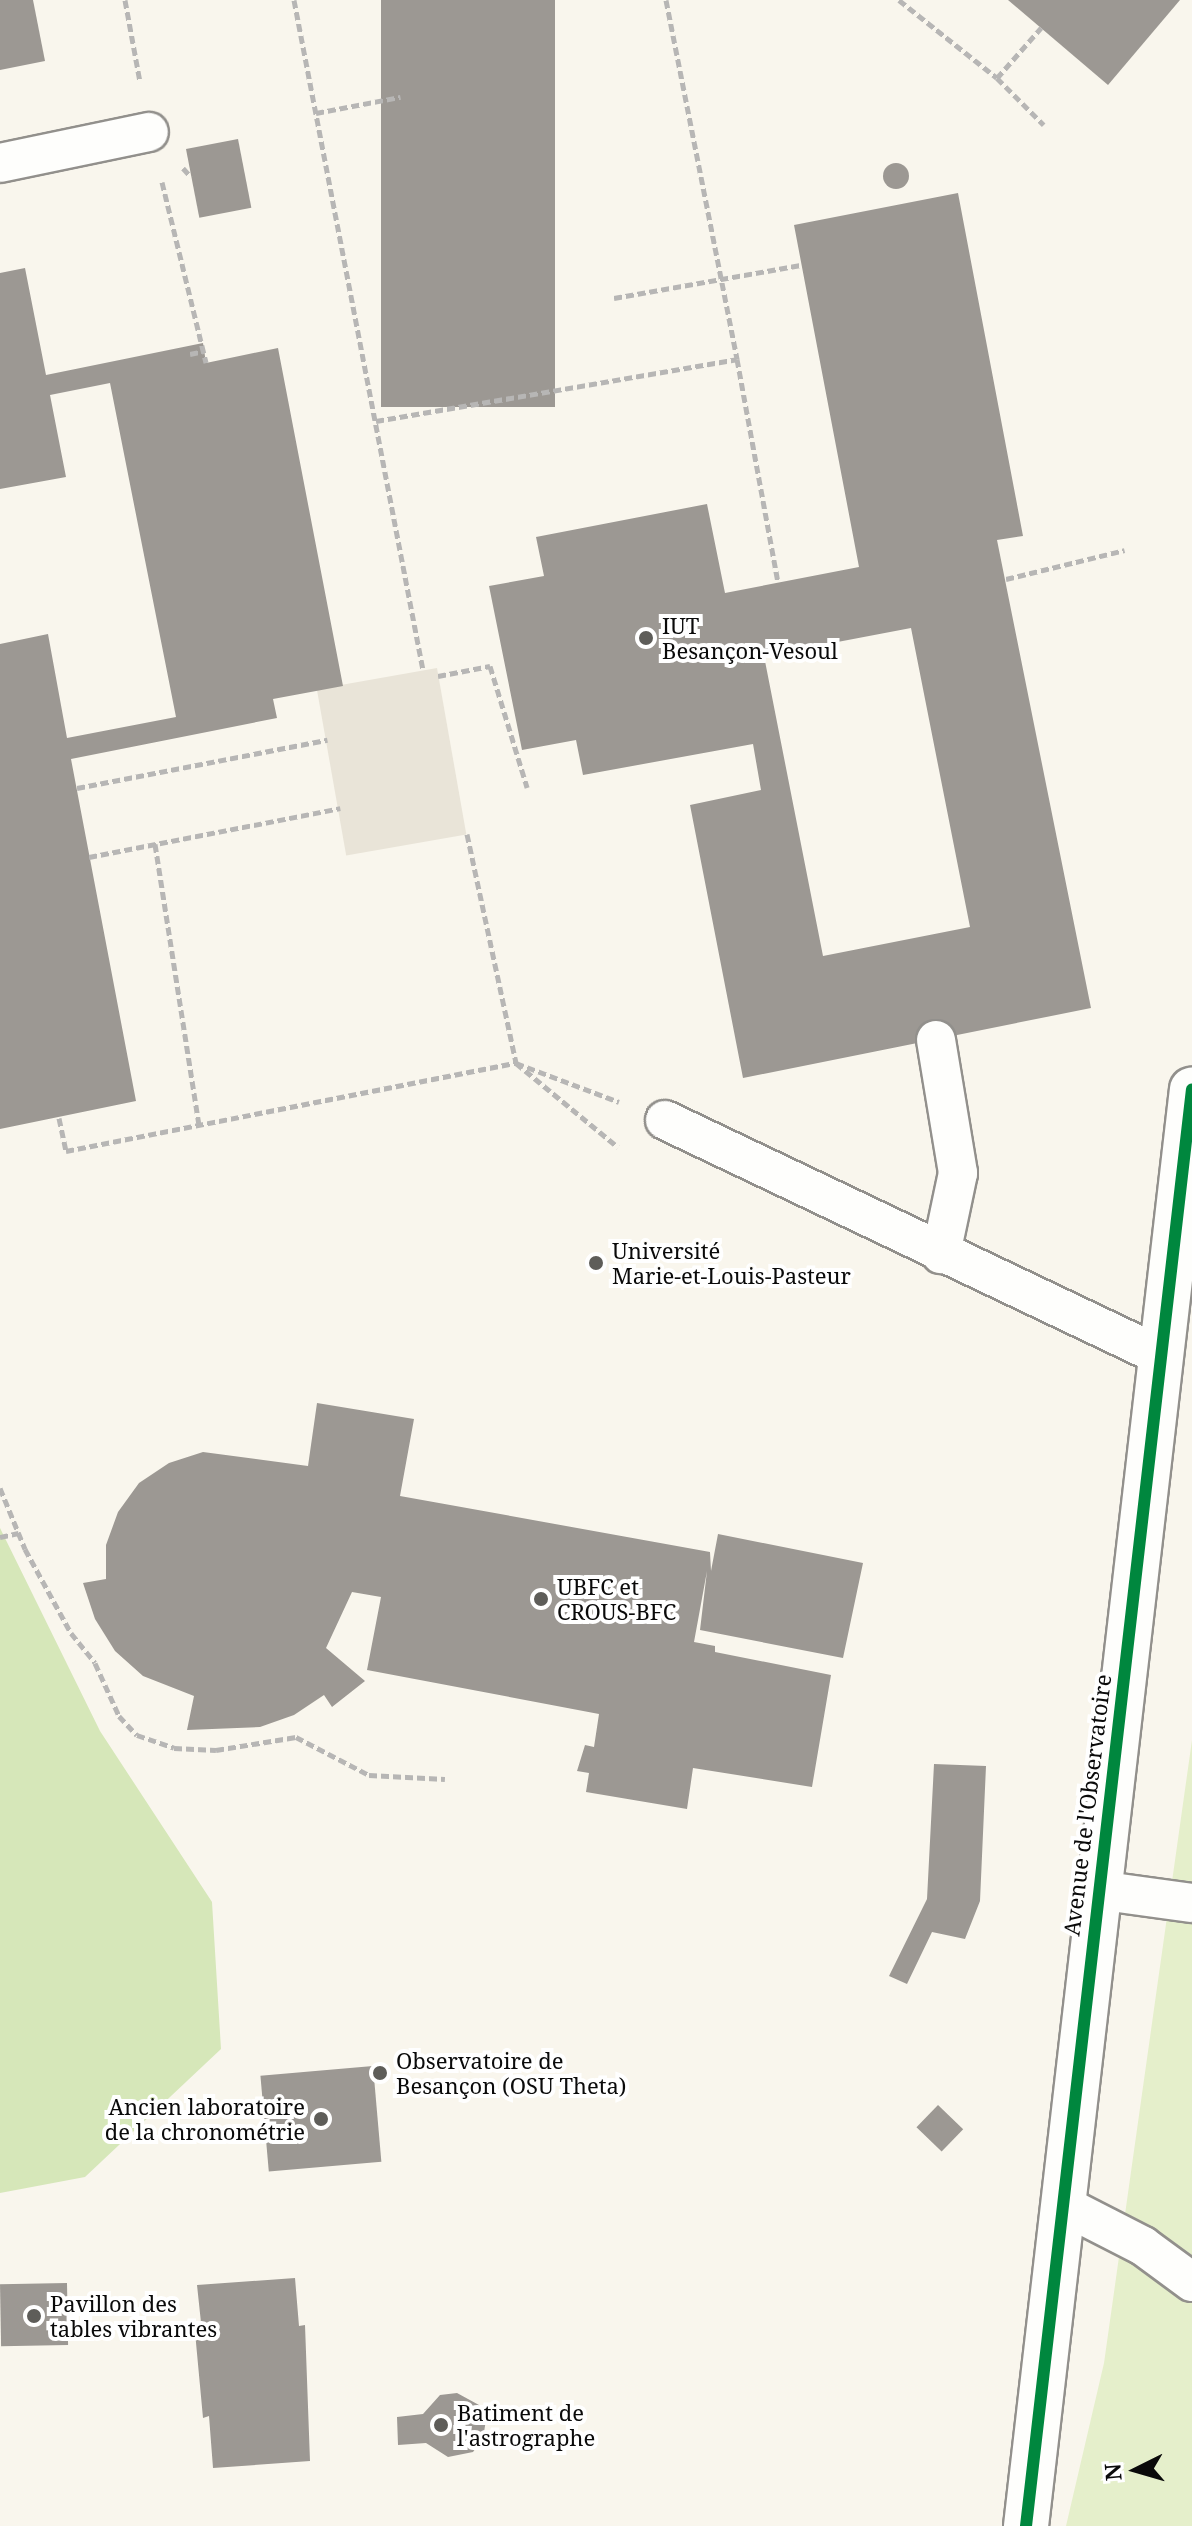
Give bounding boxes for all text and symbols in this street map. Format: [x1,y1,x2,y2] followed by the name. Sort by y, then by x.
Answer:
[662,612,838,664] place label: IUT Besançon-Vesoul
[637,629,655,647] marker: IUT Besançon-Vesoul
[612,1237,851,1288] place label: Université Marie-et-Louis-Pasteur
[587,1254,605,1272] marker: Université Marie-et-Louis-Pasteur
[557,1573,676,1624] place label: UBFC et CROUS-BFC
[532,1590,550,1608] marker: UBFC et CROUS-BFC
[1058,1673,1116,1937] street label: Avenue de l'Observatoire
[396,2047,626,2098] place label: Observatoire de Besançon (OSU Theta)
[371,2064,389,2082] marker: Observatoire de Besançon (OSU Theta)
[105,2093,305,2144] place label: Ancien laboratoire de la chronométrie
[312,2110,330,2128] marker: Ancien laboratoire de la chronométrie
[50,2290,217,2342] place label: Pavillon des tables vibrantes
[25,2307,43,2325] marker: Pavillon des tables vibrantes
[457,2399,595,2450] place label: Batiment de l'astrographe
[432,2416,450,2434] marker: Batiment de l'astrographe
[1096,2430,1176,2510] north arrow
[1096,2462,1128,2482] text: N

